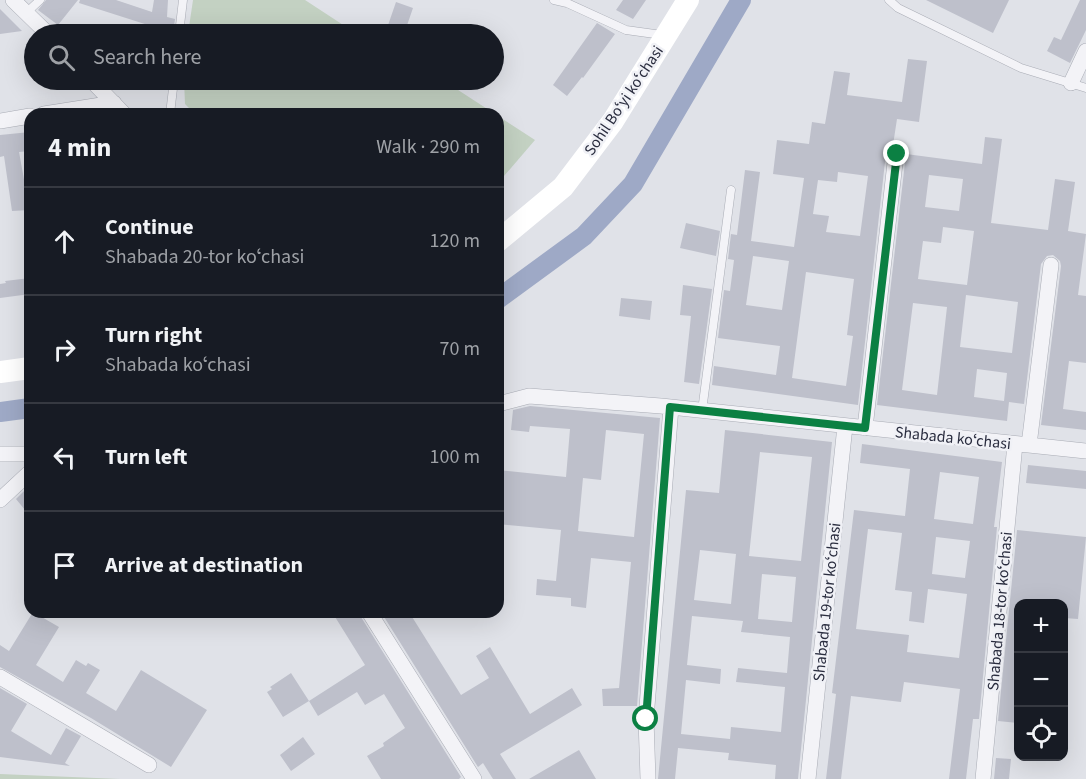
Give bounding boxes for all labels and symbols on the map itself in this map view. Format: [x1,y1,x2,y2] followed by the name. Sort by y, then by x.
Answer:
[579,41,669,160] street label: Sohil Boʻyi koʻchasi
[883,140,909,166] route end
[894,421,1012,455] street label: Shabada koʻchasi
[808,522,846,683] street label: Shabada 19-tor koʻchasi
[982,531,1018,692] street label: Shabada 18-tor koʻchasi
[632,705,658,731] route start

